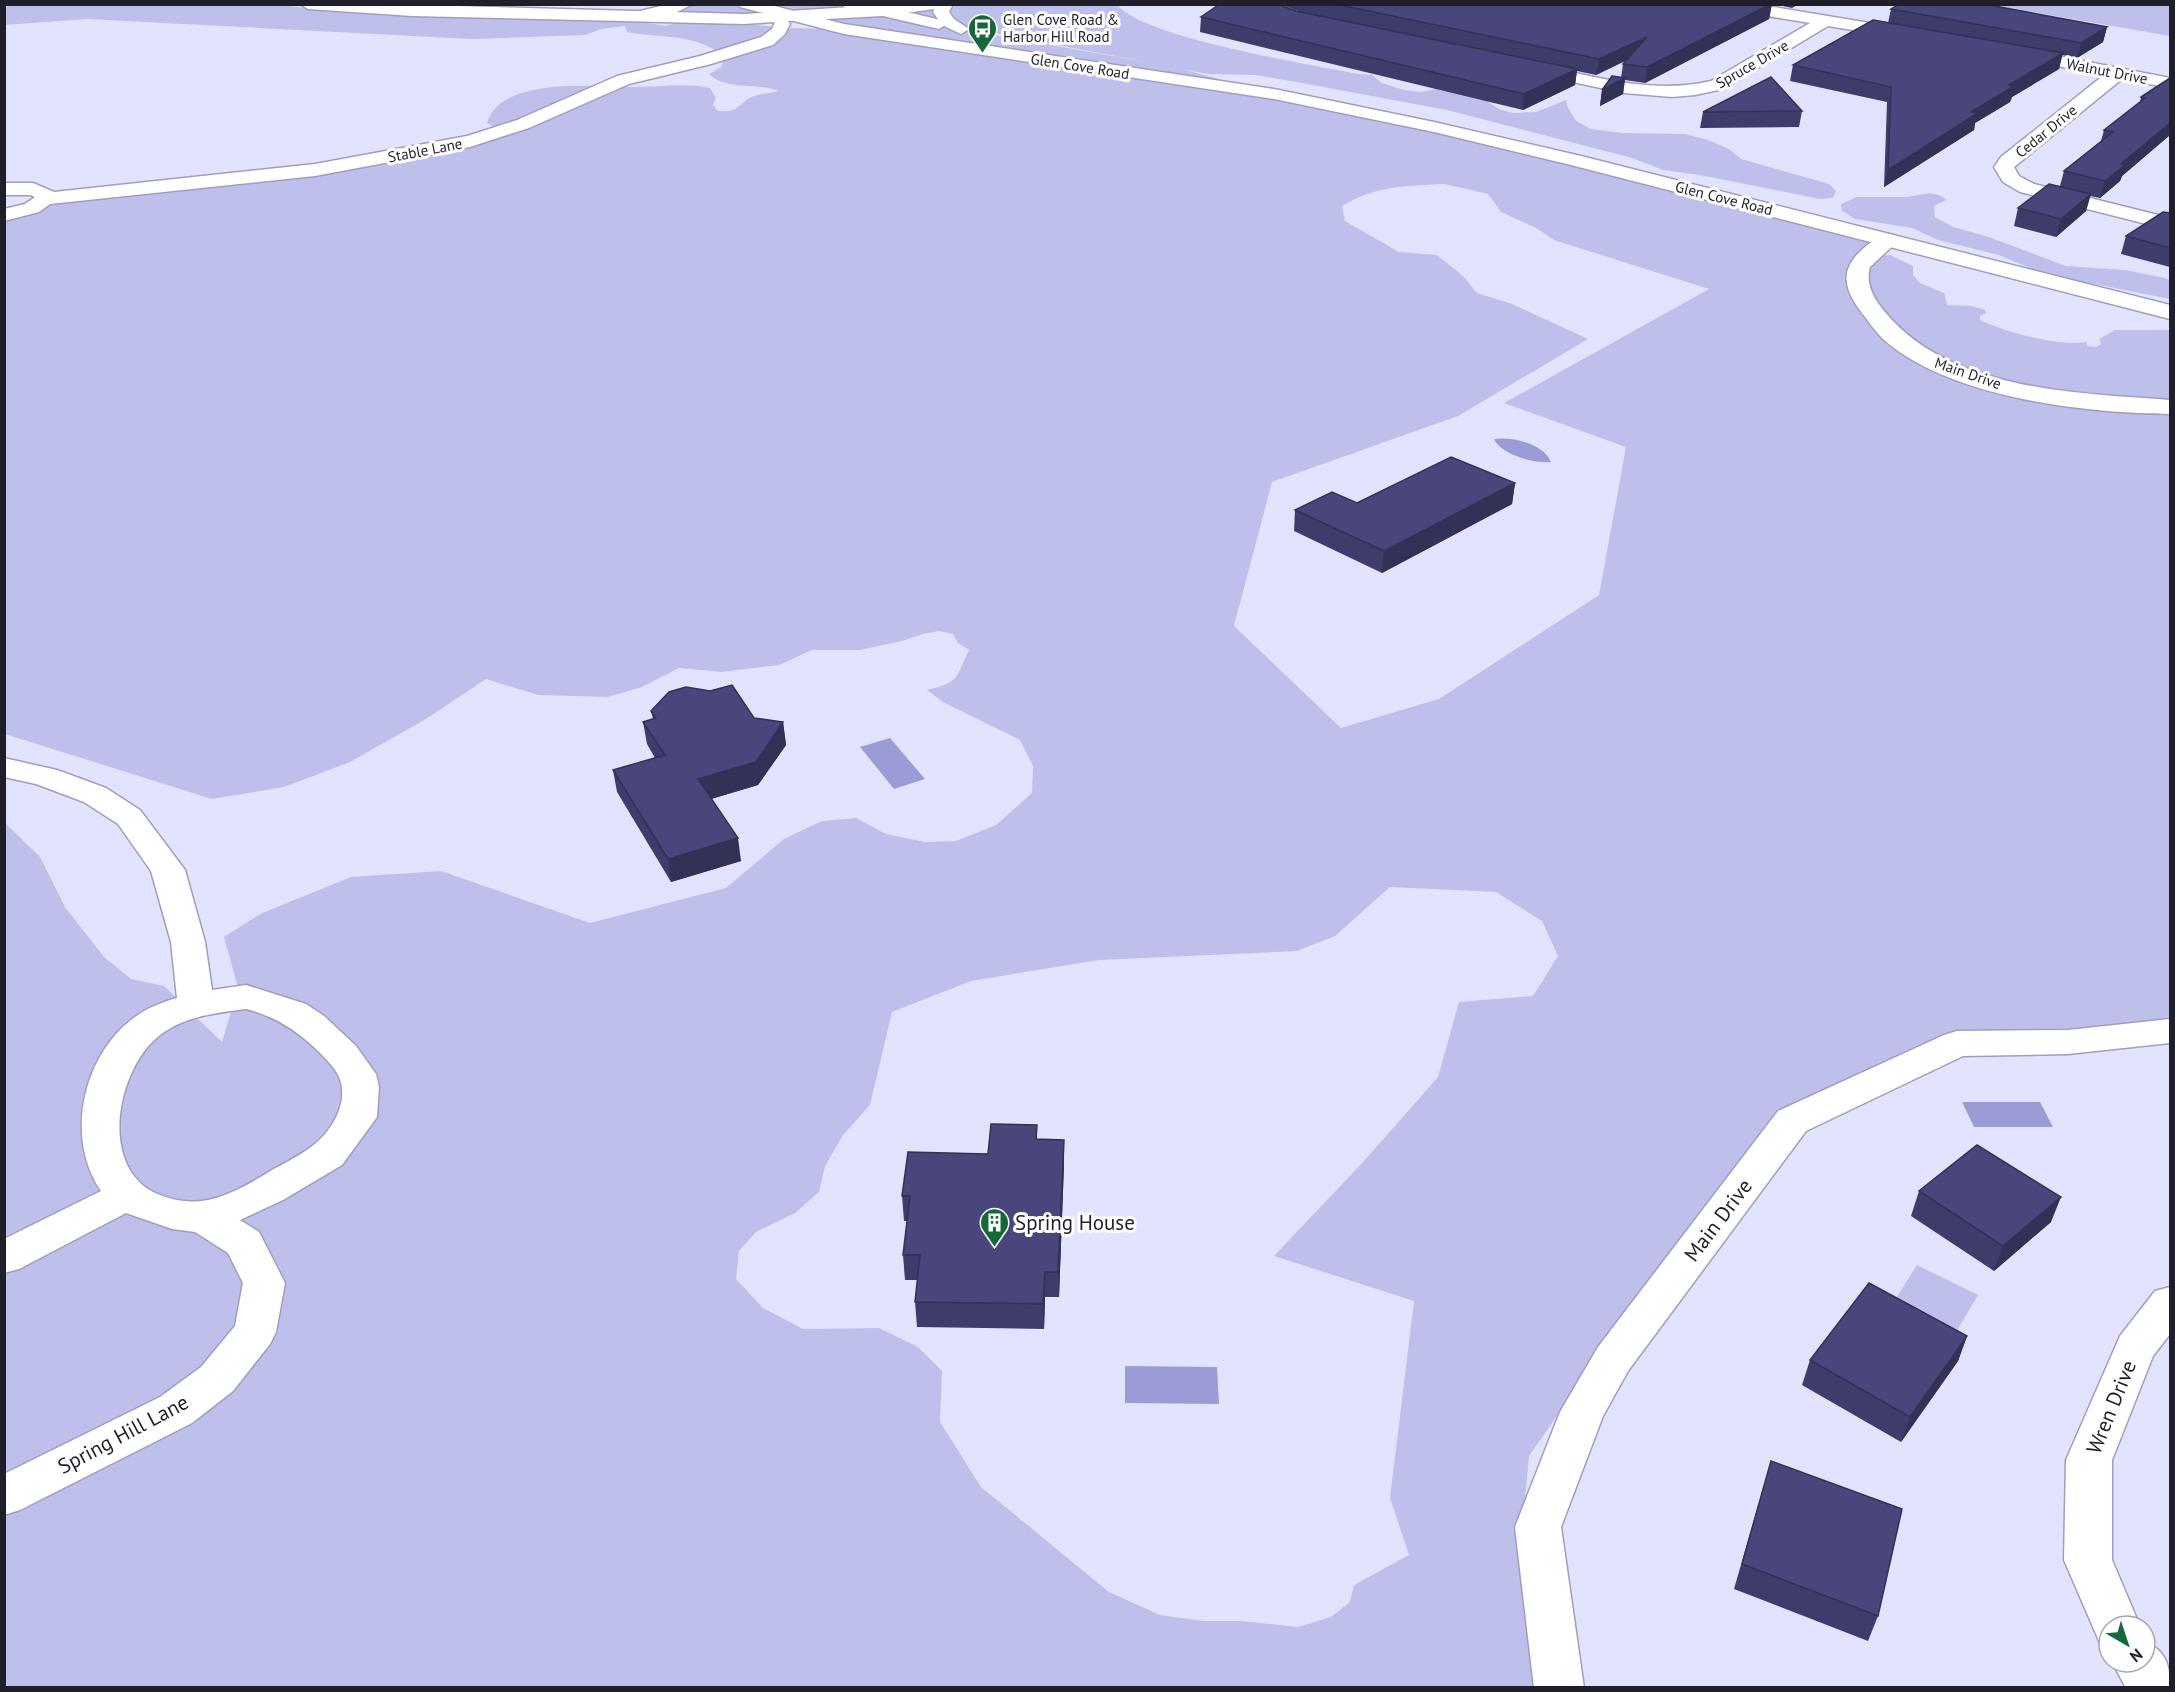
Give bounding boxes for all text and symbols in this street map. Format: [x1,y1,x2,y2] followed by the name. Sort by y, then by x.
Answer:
[1003,10,1119,46] place label: Glen Cove Road & Harbor Hill Road
[966,12,998,54] bus stop icon: Glen Cove Road & Harbor Hill Road
[1712,36,1792,92] street label: Spruce Drive
[1029,49,1131,83] street label: Glen Cove Road
[2065,54,2149,88] street label: Walnut Drive
[2011,100,2081,162] street label: Cedar Drive
[386,133,464,167] street label: Stable Lane
[1673,177,1775,219] street label: Glen Cove Road
[1932,353,2004,393] street label: Main Drive
[1678,1173,1758,1267] street label: Main Drive
[978,1206,1010,1248] building icon: Spring House
[1015,1209,1135,1236] place label: Spring House
[2080,1356,2142,1458] street label: Wren Drive
[53,1388,193,1480] street label: Spring Hill Lane
[2097,1614,2157,1674] north arrow
[2126,1645,2147,1667] text: N

